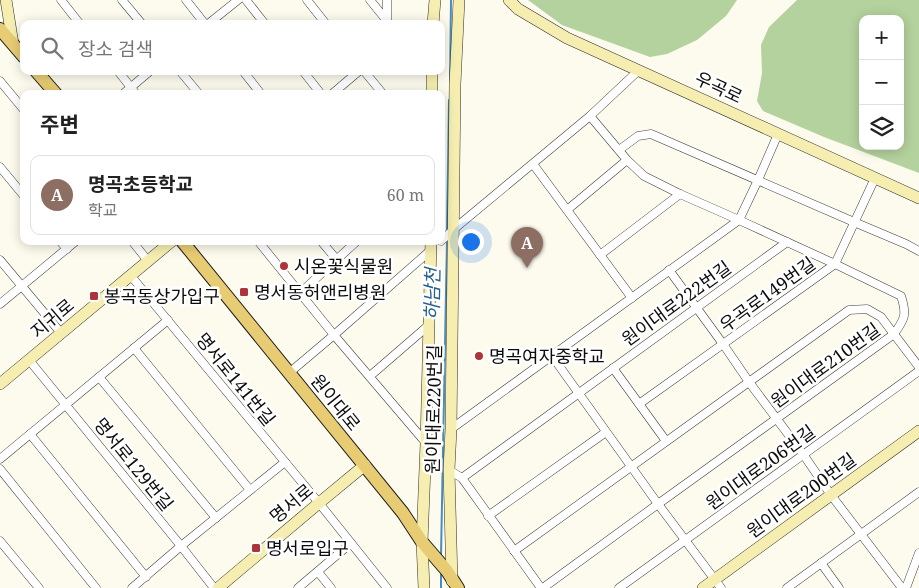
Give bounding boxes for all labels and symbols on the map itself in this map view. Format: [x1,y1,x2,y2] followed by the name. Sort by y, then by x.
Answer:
[691,66,747,108] street label: 우곡로
[511,227,543,268] pin: A
[458,229,484,255] your location
[714,251,820,337] street label: 우곡로149번길
[294,254,393,278] place label: 시온꽃식물원
[617,255,735,351] street label: 원이대로222번길
[278,260,290,272] marker: 시온꽃식물원
[419,266,445,320] water label: 하남천
[254,280,386,304] place label: 명서동허앤리병원
[104,284,220,308] place label: 봉곡동상가입구
[238,286,250,298] marker: 명서동허앤리병원
[88,290,100,302] marker: 봉곡동상가입구
[25,293,79,343] street label: 지귀로
[766,317,884,413] street label: 원이대로210번길
[191,328,281,430] street label: 명서로141번길
[420,344,446,474] street label: 원이대로220번길
[489,344,605,368] place label: 명곡여자중학교
[473,350,485,362] marker: 명곡여자중학교
[306,369,366,435] street label: 원이대로
[89,413,179,515] street label: 명서로129번길
[701,419,819,515] street label: 원이대로206번길
[742,447,860,543] street label: 원이대로200번길
[264,478,318,528] street label: 명서로
[266,536,349,560] place label: 명서로입구
[250,542,262,554] marker: 명서로입구

